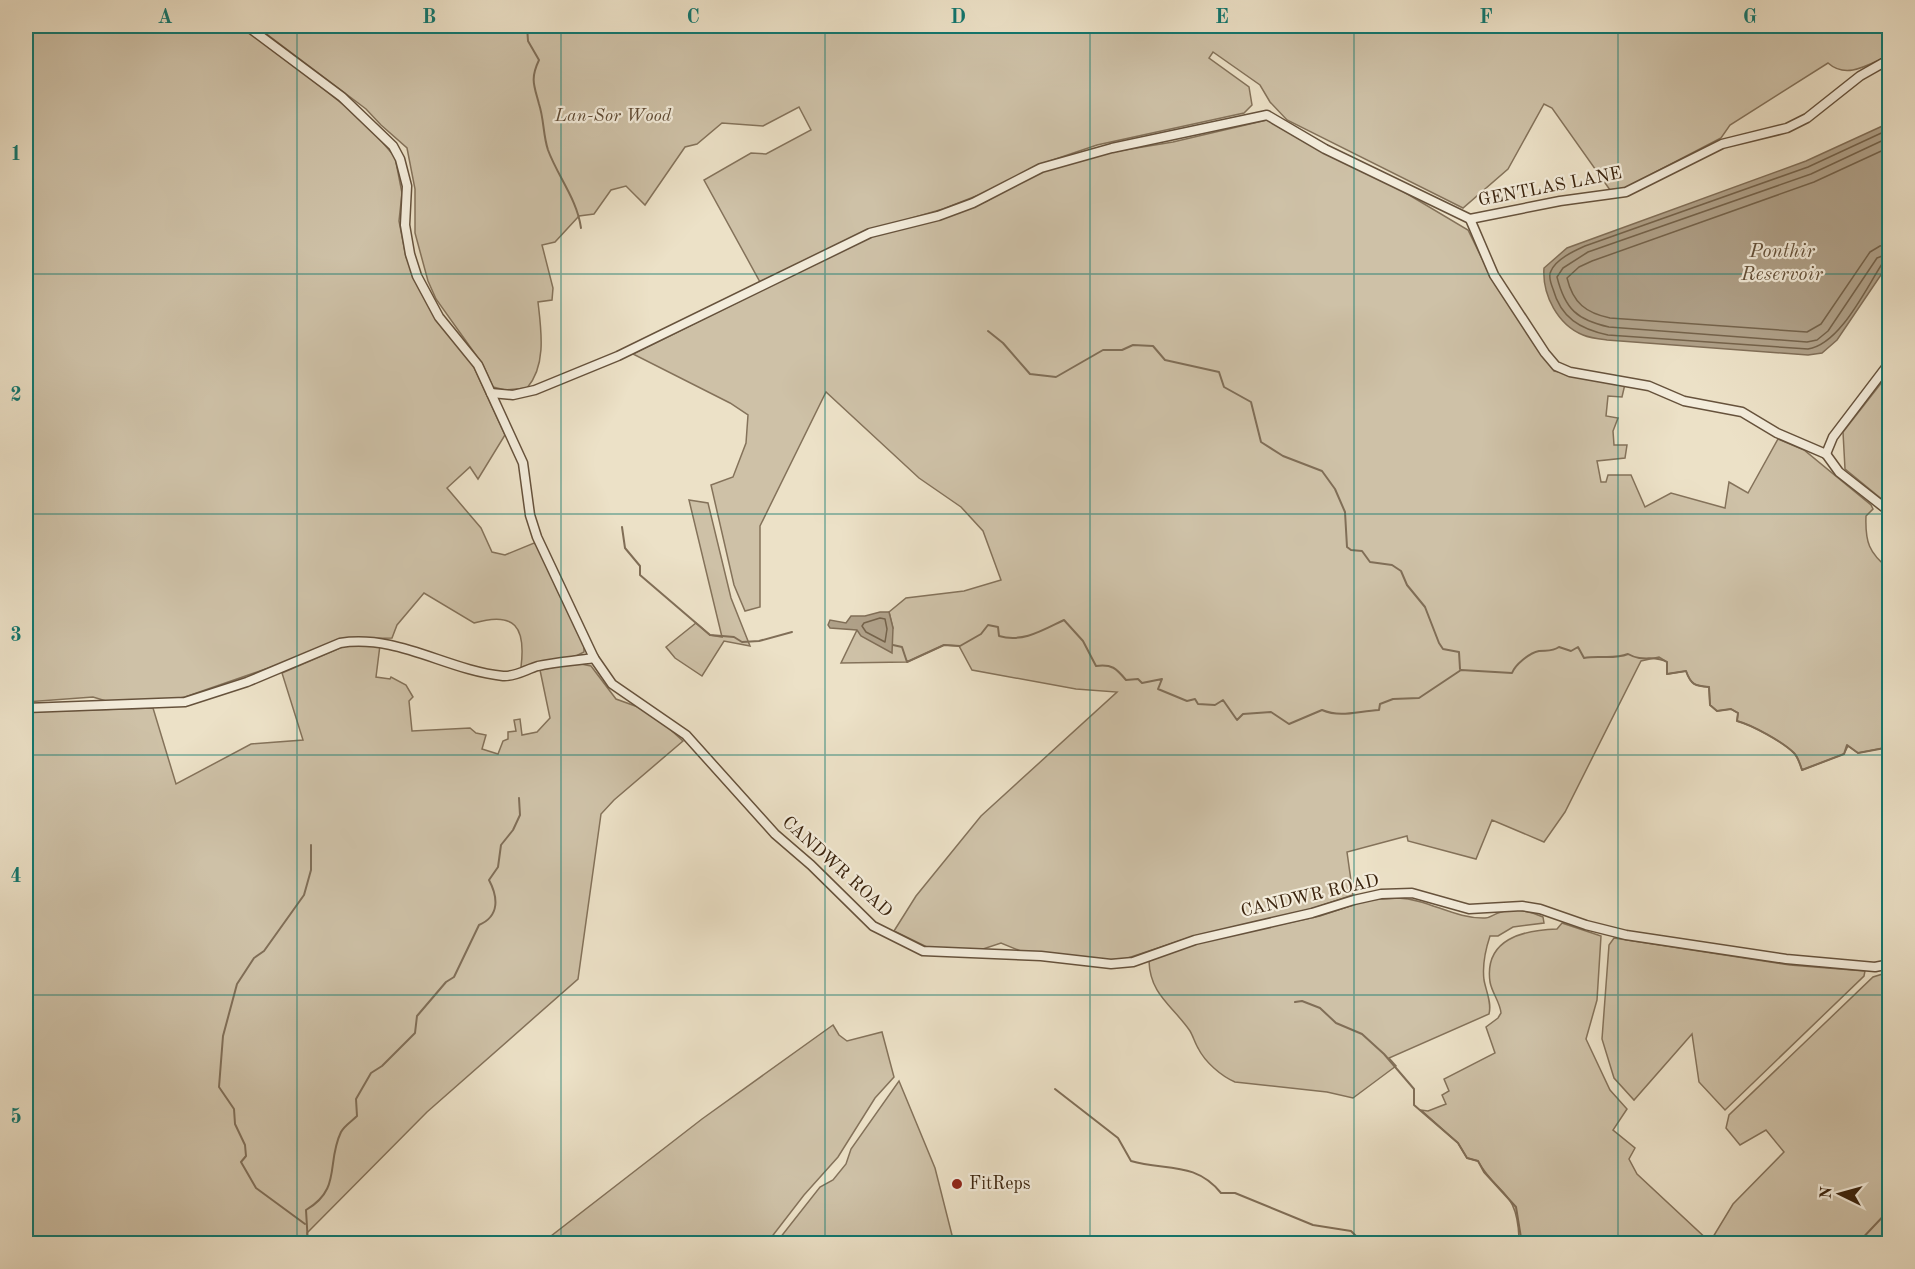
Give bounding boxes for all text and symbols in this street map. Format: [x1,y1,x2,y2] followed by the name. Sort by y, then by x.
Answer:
[157,8,173,28] text: A
[422,8,436,28] text: B
[686,8,700,28] text: C
[950,8,966,28] text: D
[1215,8,1229,28] text: E
[1479,8,1493,28] text: F
[1743,8,1757,28] text: G
[554,107,672,125] park label: Lan-Sor Wood
[10,145,22,165] text: 1
[1477,164,1623,210] street label: GENTLAS LANE
[1740,242,1823,285] water label: Ponthir Reservoir
[10,386,22,406] text: 2
[10,626,22,646] text: 3
[778,813,896,921] street label: CANDWR ROAD
[10,867,22,887] text: 4
[1239,871,1381,921] street label: CANDWR ROAD
[10,1107,22,1128] text: 5
[1810,1164,1870,1224] north arrow
[969,1175,1031,1193] place label: FitReps
[950,1177,964,1191] marker: FitReps
[1819,1185,1836,1200] text: N

